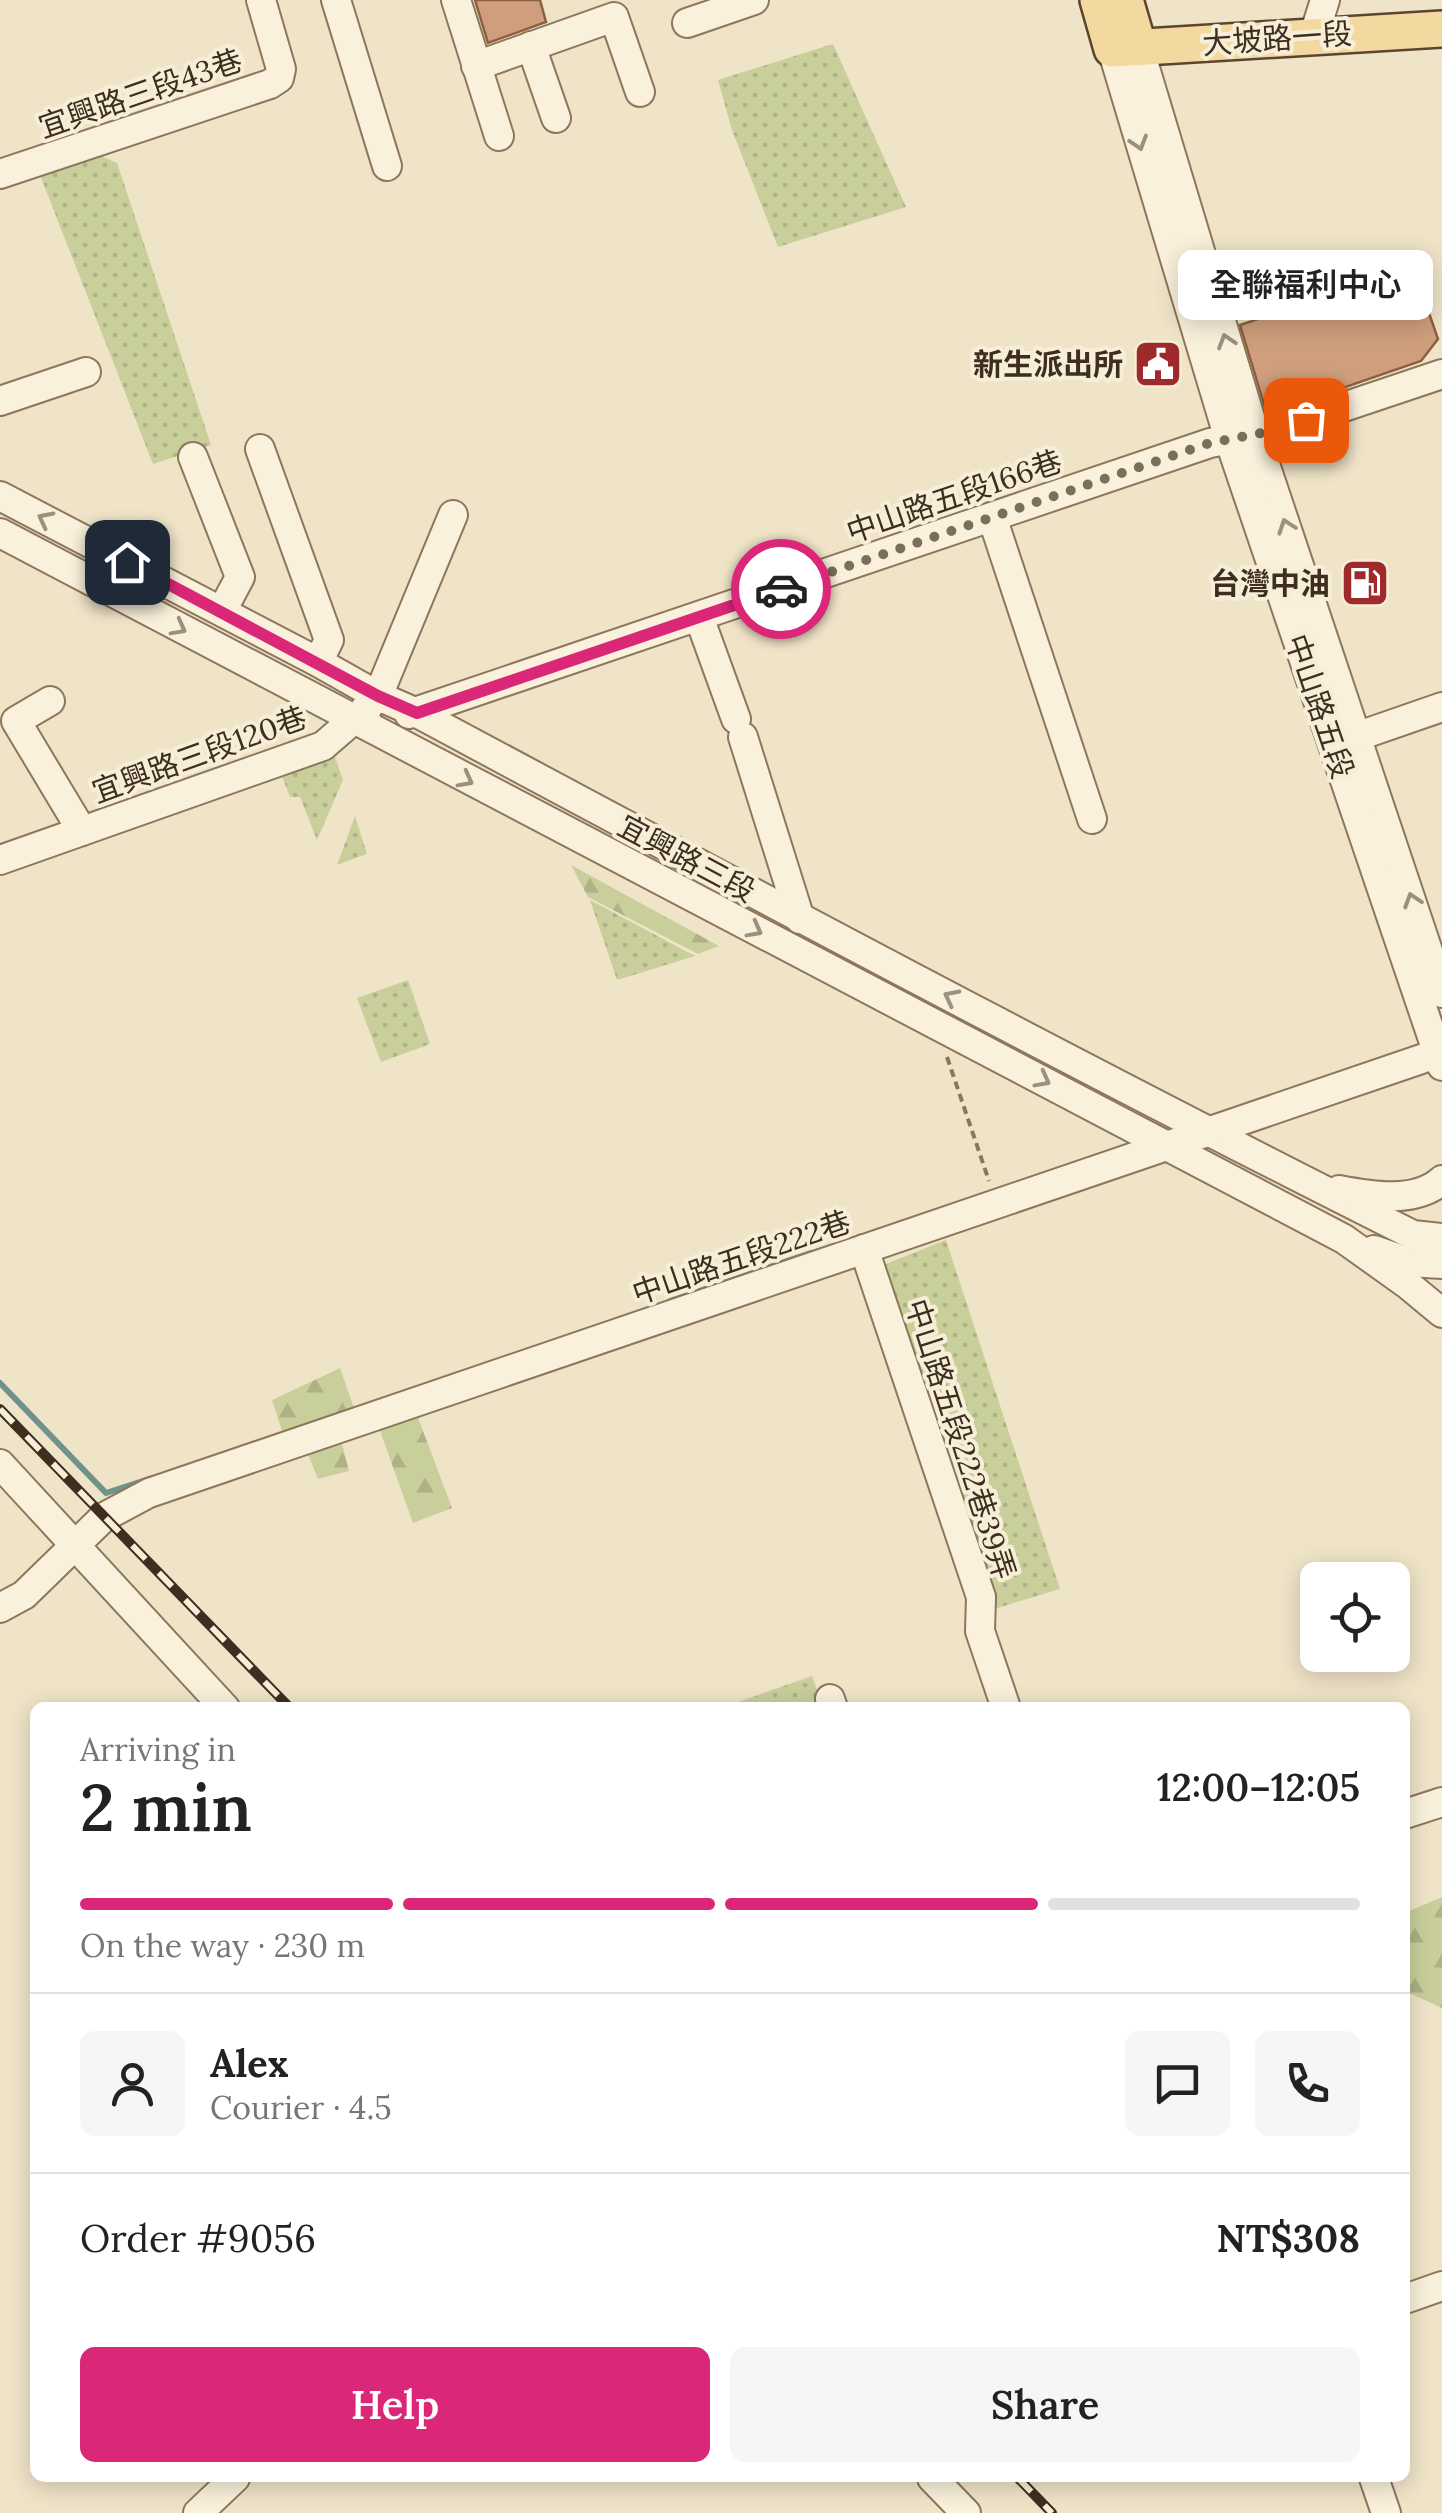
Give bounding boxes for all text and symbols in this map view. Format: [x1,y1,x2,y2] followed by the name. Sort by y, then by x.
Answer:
[1201,14,1353,62] street label: 大坡路一段
[33,40,247,146] street label: 宜興路三段43巷
[1127,133,1148,150] one-way arrow
[1178,250,1434,320] callout: 全聯福利中心
[1209,264,1402,305] text: 全聯福利中心
[1217,334,1238,351] one-way arrow
[1132,338,1184,390] public building icon: 新生派出所
[973,345,1123,383] place label: 新生派出所
[1264,378,1349,463] pin
[1279,393,1334,448] icon: bag
[841,441,1067,551] street label: 中山路五段166巷
[37,512,55,531] one-way arrow
[1278,518,1298,535] one-way arrow
[85,520,170,605] pin
[100,535,155,590] icon: home
[731,539,831,639] courier
[1339,557,1391,609] fuel station icon: 台灣中油
[754,562,809,617] icon: car
[1210,564,1330,602] place label: 台灣中油
[168,616,186,635] one-way arrow
[1278,629,1362,783] street label: 中山路五段
[86,698,312,810] street label: 宜興路三段120巷
[456,767,474,787] one-way arrow
[612,806,762,910] street label: 宜興路三段
[1403,893,1423,910] one-way arrow
[744,918,762,937] one-way arrow
[944,990,962,1009] one-way arrow
[1032,1068,1050,1087] one-way arrow
[627,1202,855,1312] street label: 中山路五段222巷
[898,1294,1024,1584] street label: 中山路五段222巷39弄
[1300,1562,1410,1672] map controls
[1300,1562,1410,1672] button: locate
[80,1729,236,1770] text: Arriving in
[1157,1763,1360,1811] text: 12:00–12:05
[80,1766,252,1849] text: 2 min
[80,1925,365,1966] text: On the way · 230 m
[80,2031,185,2136] button: person
[1125,2031,1230,2136] button: chat
[1255,2031,1360,2136] button: phone
[210,2039,289,2087] text: Alex
[210,2087,392,2128] text: Courier · 4.5
[80,2214,316,2262] text: Order #9056
[1216,2214,1360,2262] text: NT$308
[80,2347,710,2462] button: Help
[730,2347,1360,2462] button: Share

